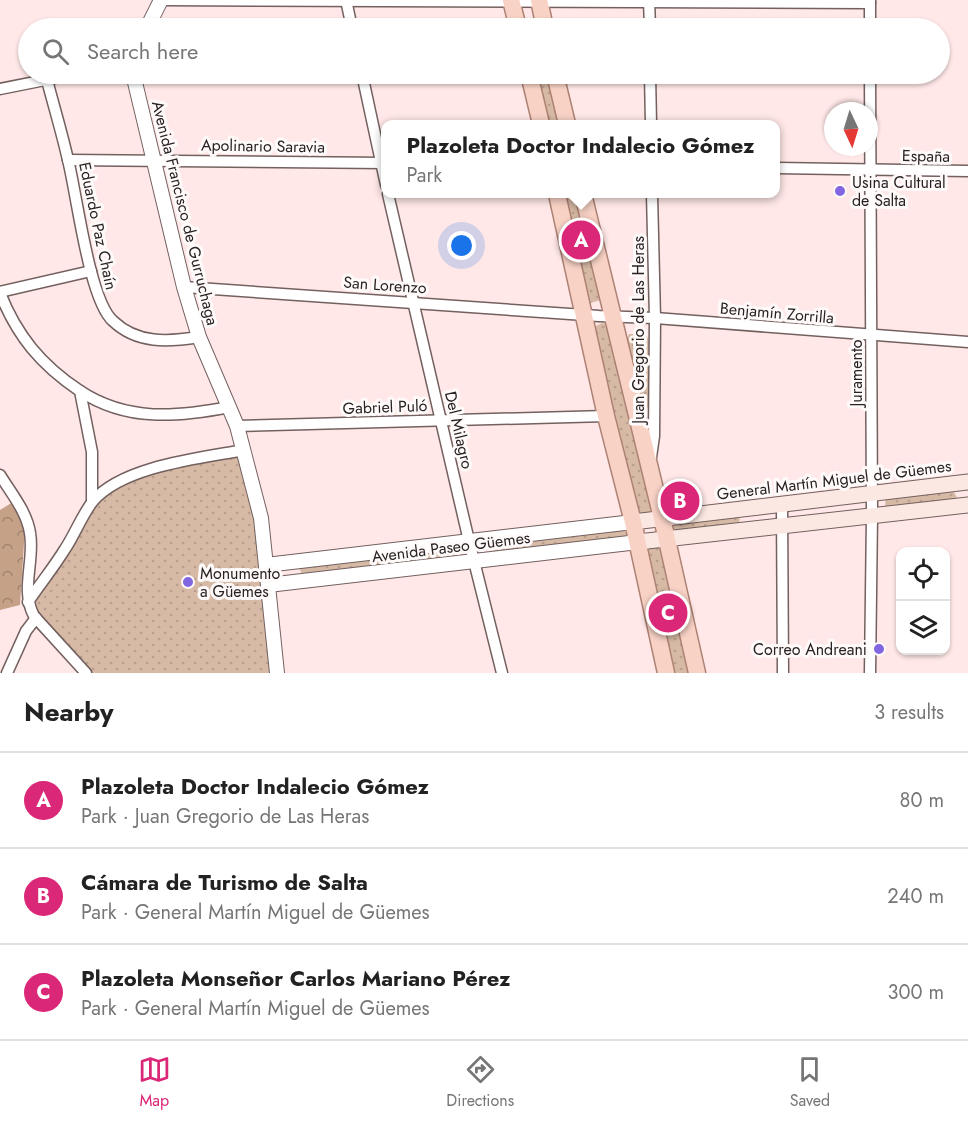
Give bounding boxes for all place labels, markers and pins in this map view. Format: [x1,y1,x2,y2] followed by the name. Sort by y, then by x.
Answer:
[852,171,946,212] place label: Usina Cultural de Salta
[833,184,847,198] marker: Usina Cultural de Salta
[562,218,600,262] pin: A
[660,478,700,524] pin: B
[200,562,280,603] place label: Monumento a Güemes
[181,575,195,589] marker: Monumento a Güemes
[648,590,688,636] pin: C
[753,638,867,661] place label: Correo Andreani
[872,642,886,656] marker: Correo Andreani

